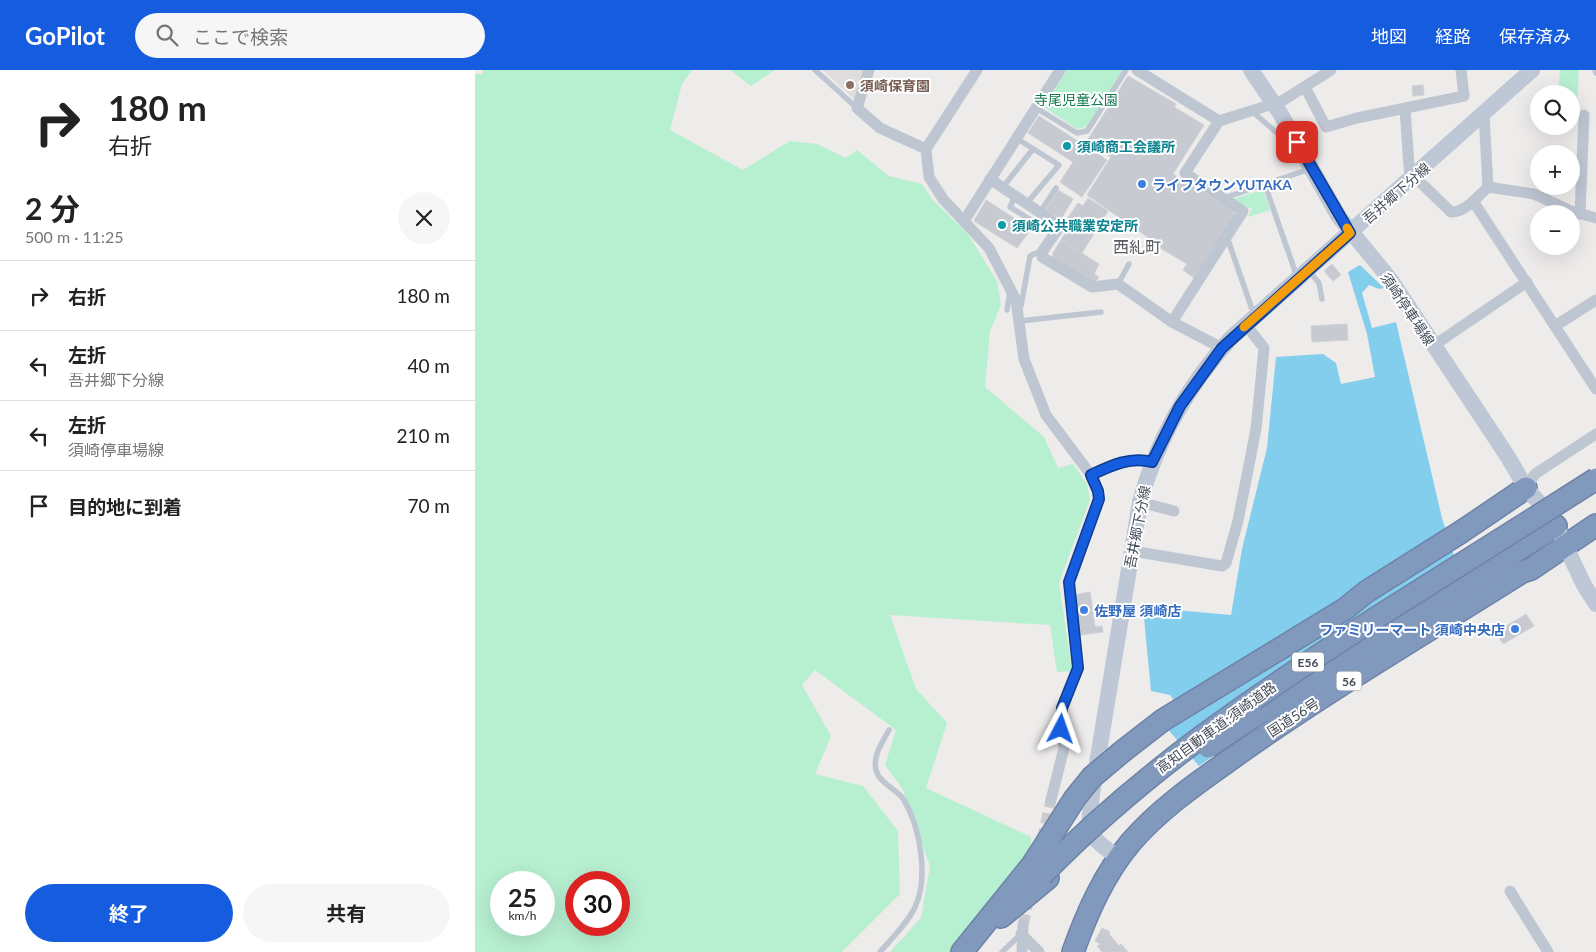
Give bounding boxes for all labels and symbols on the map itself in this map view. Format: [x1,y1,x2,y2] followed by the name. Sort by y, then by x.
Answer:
[860,77,930,94] place label: 須崎保育園
[844,79,856,91] marker: 須崎保育園
[1034,91,1118,108] park label: 寺尾児童公園
[1276,121,1318,163] pin
[1077,138,1175,155] place label: 須崎商工会議所
[1061,140,1073,152] marker: 須崎商工会議所
[1359,159,1433,227] street label: 吾井郷下分線
[1152,176,1292,193] place label: ライフタウンYUTAKA
[1136,178,1148,190] marker: ライフタウンYUTAKA
[1012,217,1138,234] place label: 須崎公共職業安定所
[996,219,1008,231] marker: 須崎公共職業安定所
[1113,237,1161,256] district label: 西糺町
[1377,269,1439,349] street label: 須崎停車場線
[1121,484,1153,570] street label: 吾井郷下分線
[1094,602,1181,619] place label: 佐野屋 須崎店
[1078,604,1090,616] marker: 佐野屋 須崎店
[1320,621,1505,638] place label: ファミリーマート 須崎中央店
[1509,623,1521,635] marker: ファミリーマート 須崎中央店
[1292,652,1324,672] road number: E56
[1337,672,1361,690] road number: 56
[1153,678,1279,776] street label: 高知自動車道;須崎道路
[1264,694,1322,740] street label: 国道56号
[1034,702,1086,754] position arrow
[565,871,630,936] speed limit sign: 30

